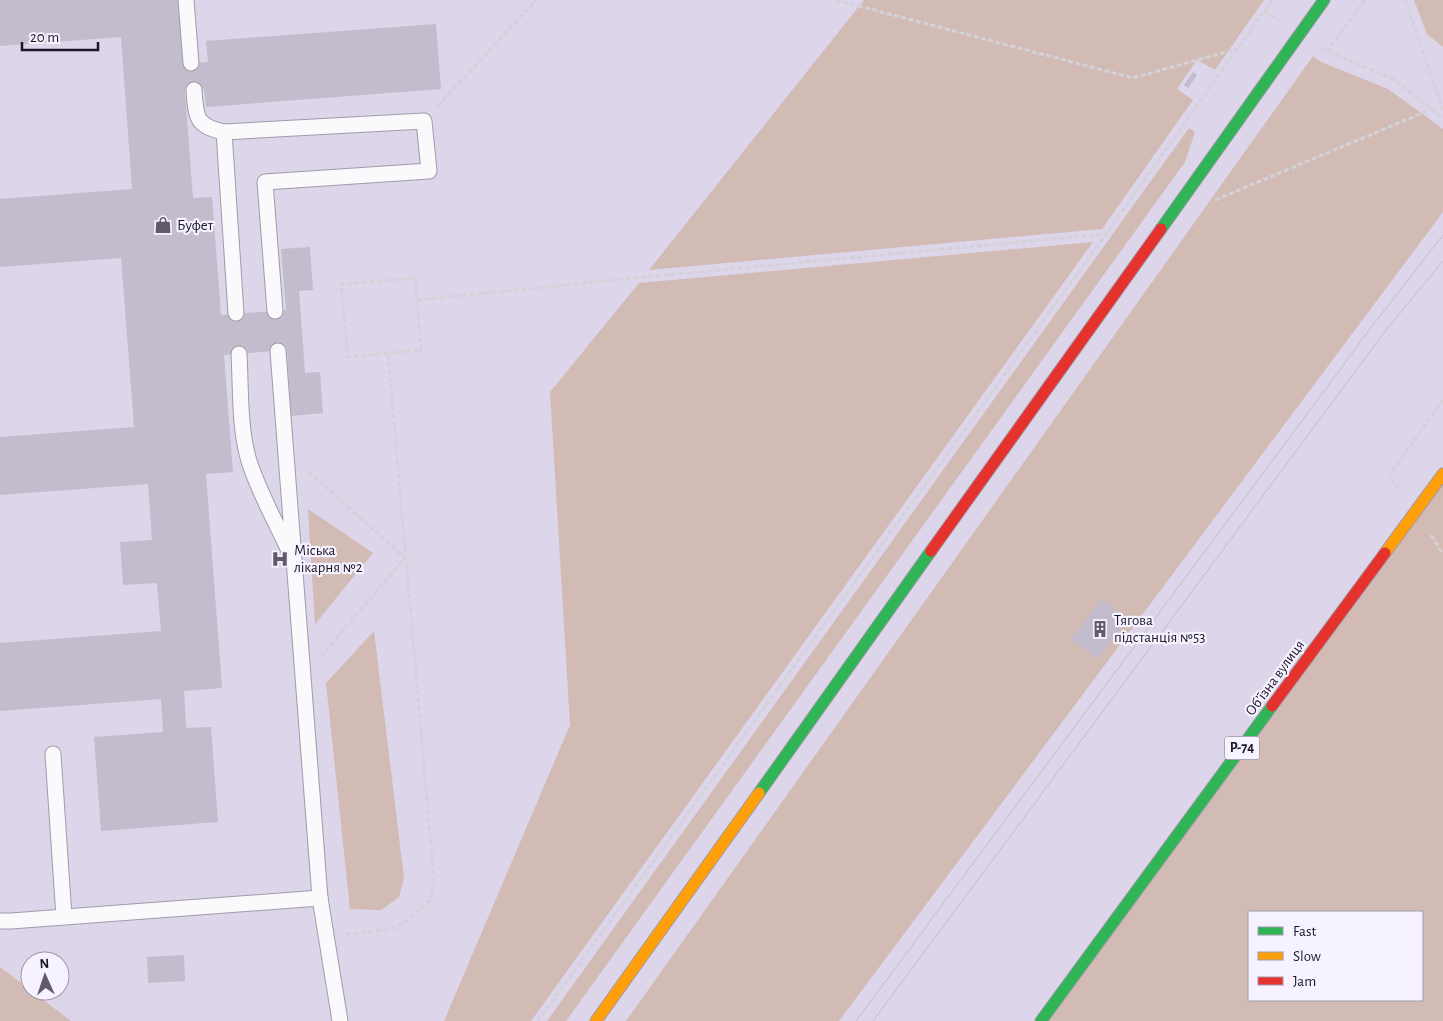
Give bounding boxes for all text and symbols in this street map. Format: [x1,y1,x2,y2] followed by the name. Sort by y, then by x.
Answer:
[22,20,99,52] scale bar
[30,30,59,45] text: 20 m
[153,215,173,235] shop icon: Буфет
[177,218,214,233] place label: Буфет
[294,543,363,575] place label: Міська лікарня №2
[270,549,290,569] hospital icon: Міська лікарня №2
[1114,613,1205,645] place label: Тягова підстанція №53
[1090,619,1110,639] building icon: Тягова підстанція №53
[1243,637,1307,719] street label: Обʼїзна вулиця
[1224,736,1260,760] road number: Р-74
[1248,911,1423,1001] legend
[1293,924,1317,939] text: Fast
[1293,949,1321,964] text: Slow
[20,951,70,1001] north arrow
[39,957,50,971] text: N
[1293,974,1316,989] text: Jam

